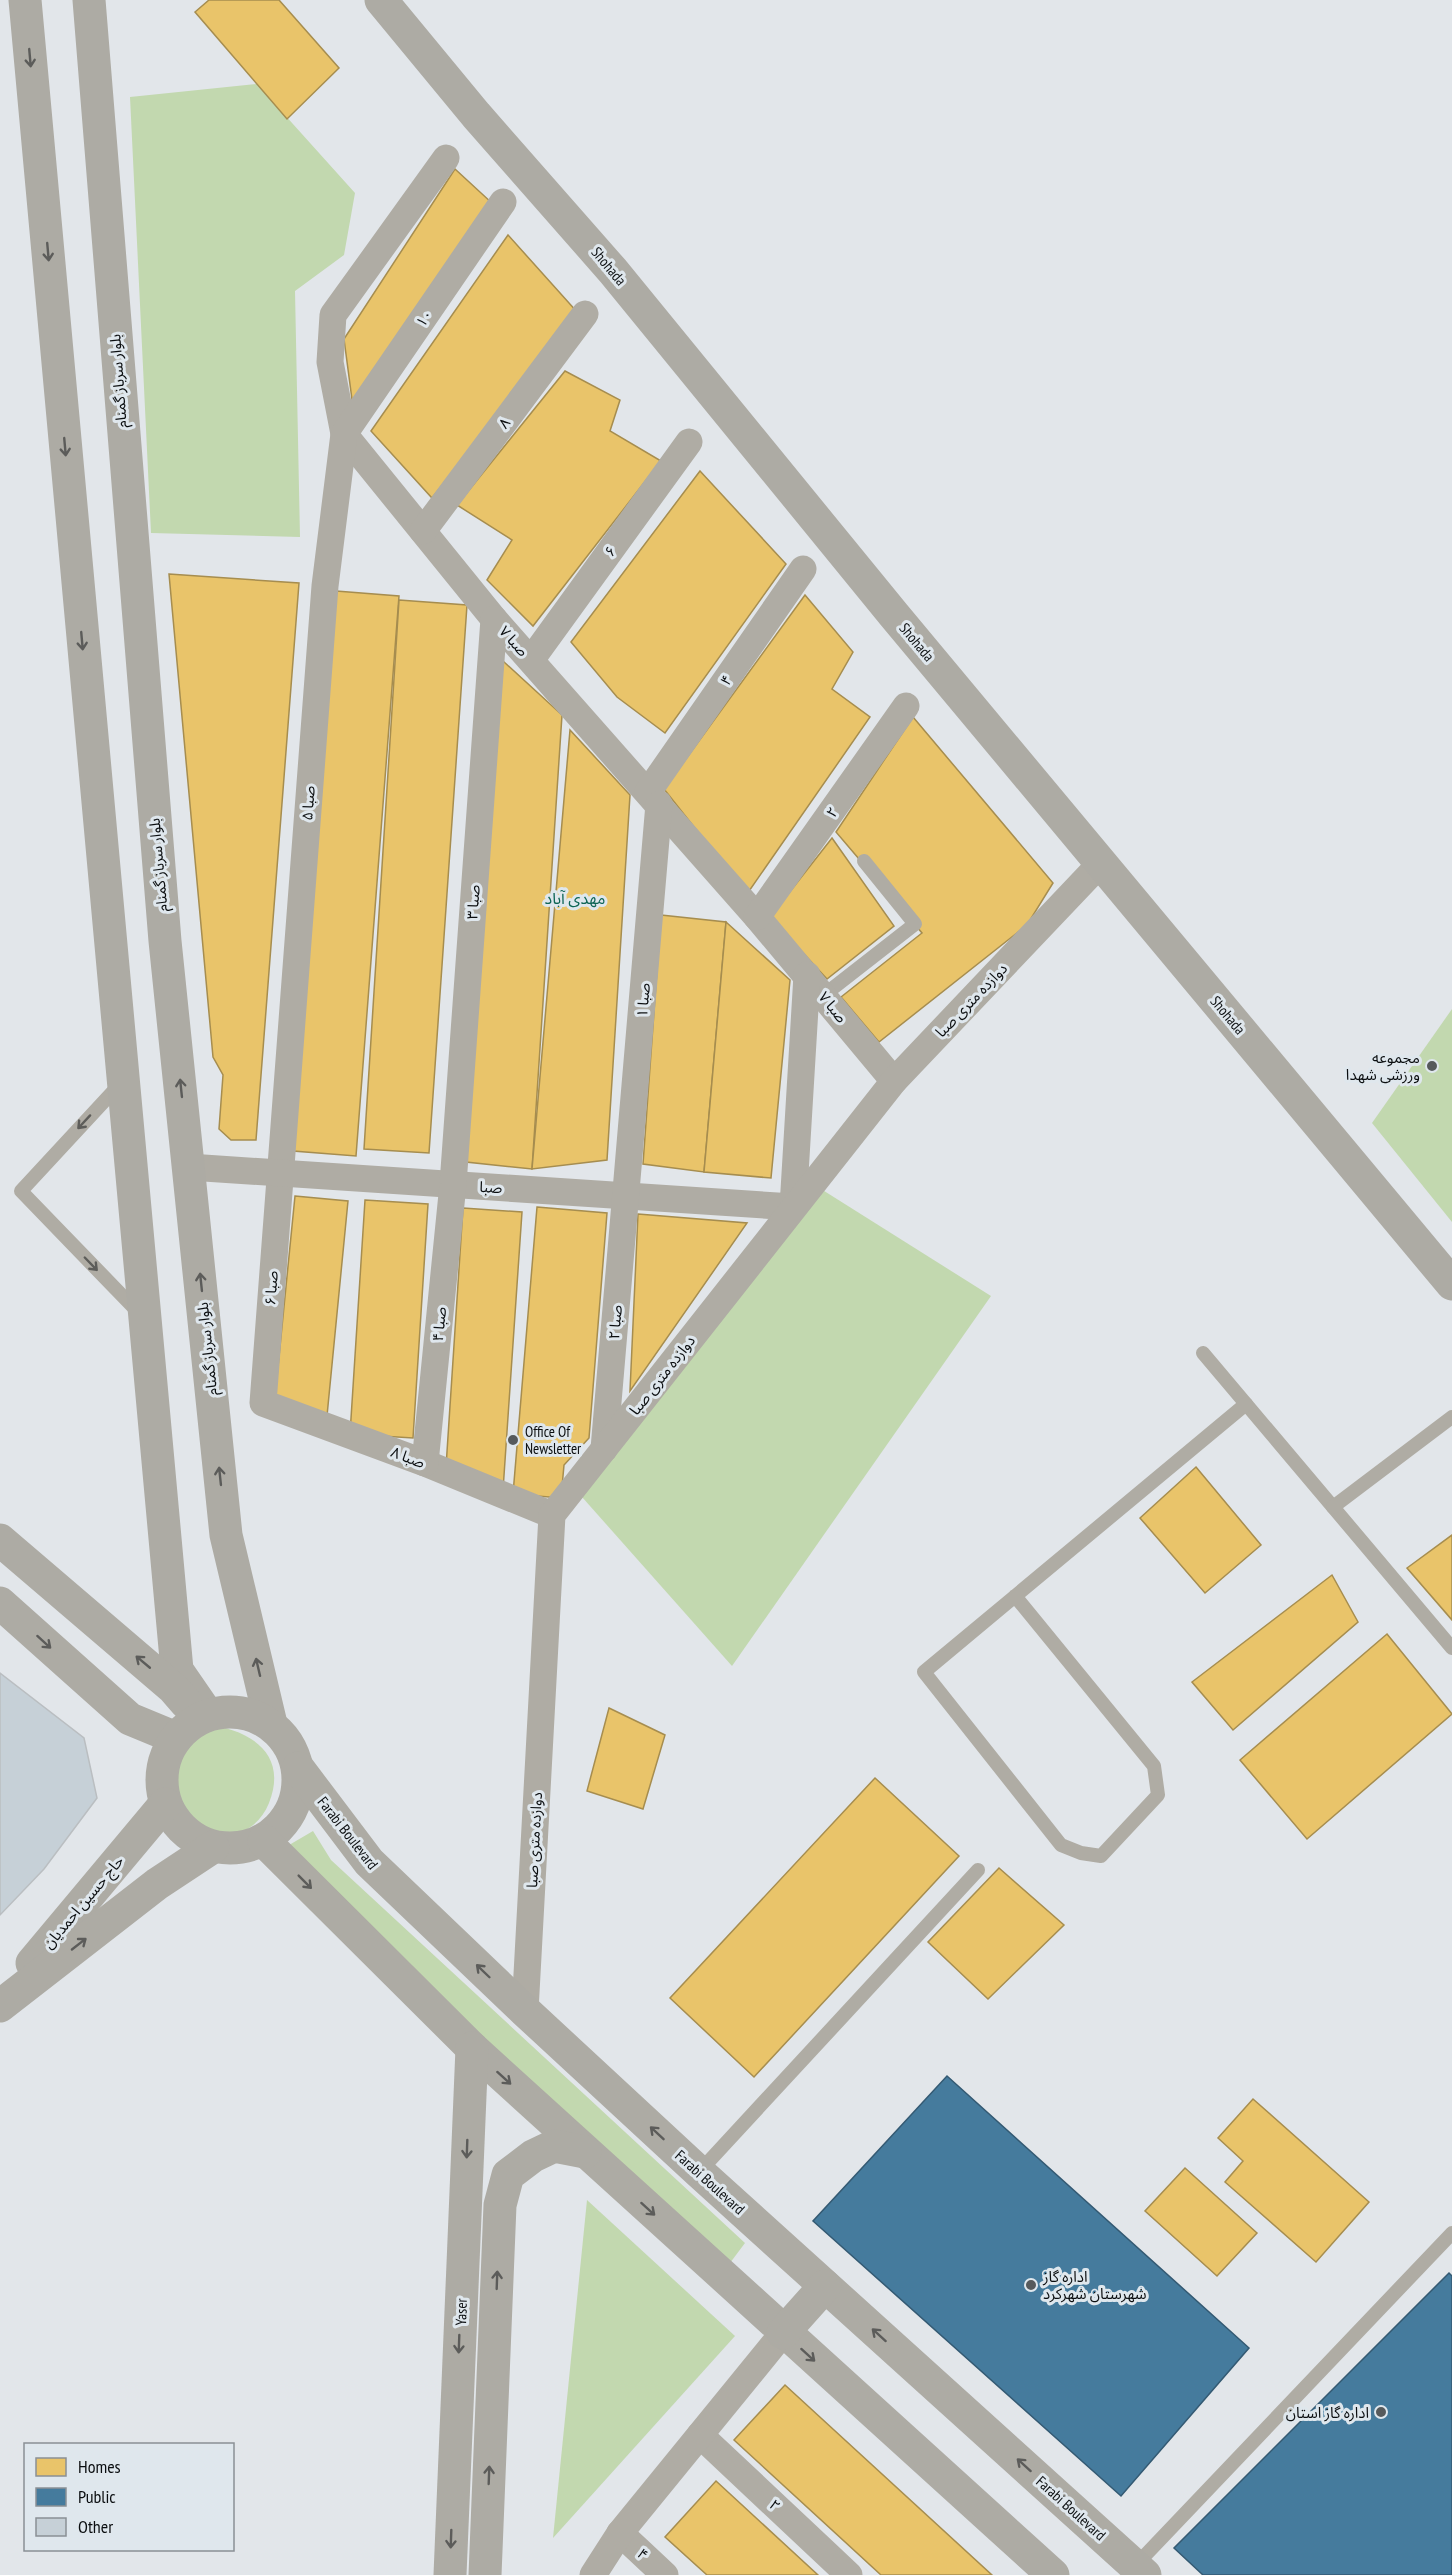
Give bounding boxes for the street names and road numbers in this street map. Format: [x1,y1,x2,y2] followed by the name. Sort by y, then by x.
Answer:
[587,243,631,289] street label: Shohada
[411,306,437,330] street label: ۱۰
[105,333,133,428] street label: بلوار سرباز گمنام
[494,414,514,432] street label: ۸
[600,542,620,560] street label: ۶
[895,619,939,665] street label: Shohada
[495,622,533,660] street label: صبا ۷
[716,671,736,689] street label: ۴
[297,785,319,821] street label: صبا ۵
[822,803,842,821] street label: ۲
[144,817,174,913] street label: بلوار سرباز گمنام
[462,884,484,920] street label: صبا ۳
[931,959,1011,1041] street label: دوازده متری صبا
[632,982,654,1018] street label: صبا ۱
[815,987,851,1027] street label: صبا ۷
[1206,992,1250,1038] street label: Shohada
[479,1177,503,1197] street label: صبا
[260,1270,282,1306] street label: صبا ۶
[193,1301,223,1397] street label: بلوار سرباز گمنام
[604,1304,626,1340] street label: صبا ۲
[428,1306,450,1342] street label: صبا ۴
[625,1331,699,1419] street label: دوازده متری صبا
[388,1442,428,1472] street label: صبا ۸
[522,1792,546,1888] street label: دوازده متری صبا
[314,1793,382,1873] street label: Farabi Boulevard
[39,1852,130,1954] street label: حاج حسین احمدیان
[671,2146,749,2218] street label: Farabi Boulevard
[451,2297,471,2326] street label: Yaser
[1032,2472,1110,2544] street label: Farabi Boulevard
[765,2495,785,2515] street label: ۲
[633,2544,653,2564] street label: ۴

